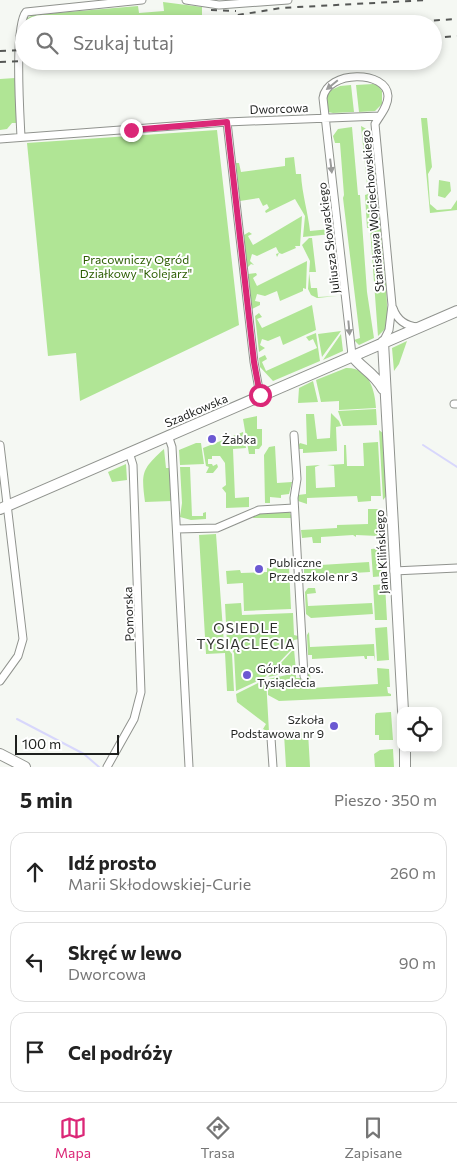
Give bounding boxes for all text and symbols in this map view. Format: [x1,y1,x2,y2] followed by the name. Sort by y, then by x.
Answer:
[15,15,442,70] search box
[33,29,61,57] icon: search
[73,31,174,54] text: Szukaj tutaj
[326,79,339,90] one-way arrow
[249,100,309,116] street label: Dworcowa
[120,119,143,142] route end
[358,129,386,293] street label: Stanisława Wojciechowskiego
[327,159,335,175] one-way arrow
[314,182,343,294] street label: Juliusza Słowackiego
[80,252,192,280] park label: Pracowniczy Ogród Działkowy "Kolejarz"
[345,320,353,336] one-way arrow
[249,384,272,407] route start
[162,390,230,430] street label: Szadkowska
[222,432,256,446] place label: Żabka
[206,433,218,445] marker: Żabka
[372,509,391,594] street label: Jana Kilińskiego
[269,555,358,583] place label: Publiczne Przedszkole nr 3
[253,563,265,575] marker: Publiczne Przedszkole nr 3
[120,586,136,642] street label: Pomorska
[196,619,296,652] district label: OSIEDLE TYSIĄCLECIA
[257,661,324,689] place label: Górka na os. Tysiąclecia
[241,669,253,681] marker: Górka na os. Tysiąclecia
[397,707,442,752] map controls
[397,707,442,752] button: locate
[230,712,324,740] place label: Szkoła Podstawowa nr 9
[328,720,340,732] marker: Szkoła Podstawowa nr 9
[15,732,119,755] scale bar
[22,735,61,752] text: 100 m
[20,787,73,812] text: 5 min
[334,790,437,809] text: Pieszo · 350 m
[68,851,157,874] text: Idź prosto
[21,858,49,886] icon: ahead
[390,863,436,882] text: 260 m
[68,874,251,893] text: Marii Skłodowskiej-Curie
[68,941,182,964] text: Skręć w lewo
[21,948,49,976] icon: left
[399,953,436,972] text: 90 m
[68,964,146,983] text: Dworcowa
[21,1038,49,1066] icon: arrive
[68,1041,173,1064] text: Cel podróży
[55,1114,91,1161] tab: Mapa
[201,1114,235,1161] tab: Trasa
[344,1114,402,1161] tab: Zapisane

